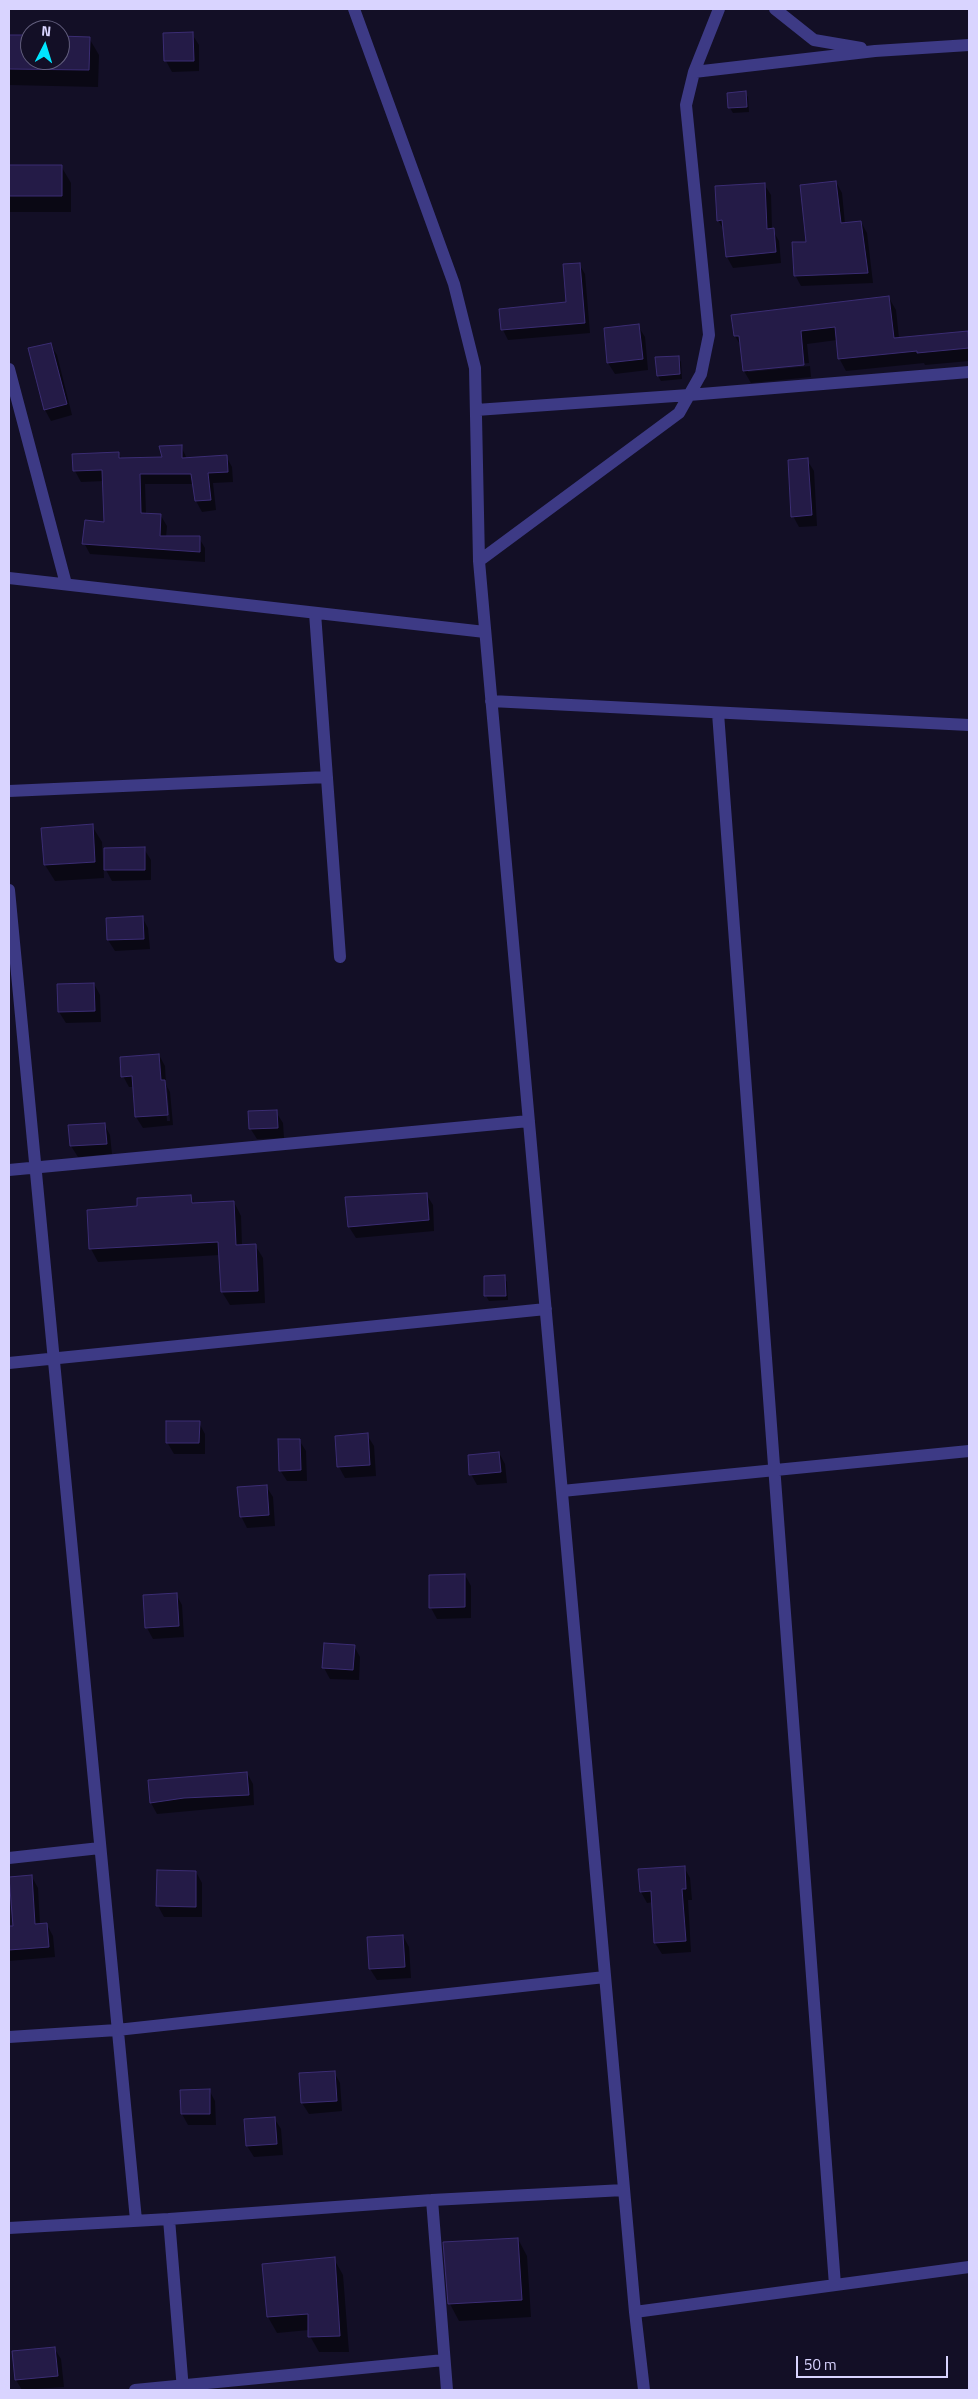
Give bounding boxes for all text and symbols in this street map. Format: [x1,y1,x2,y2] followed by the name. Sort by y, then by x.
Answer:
[20,20,70,70] north arrow
[41,20,52,41] text: N
[798,2346,950,2378] scale bar
[804,2353,837,2376] text: 50 m

